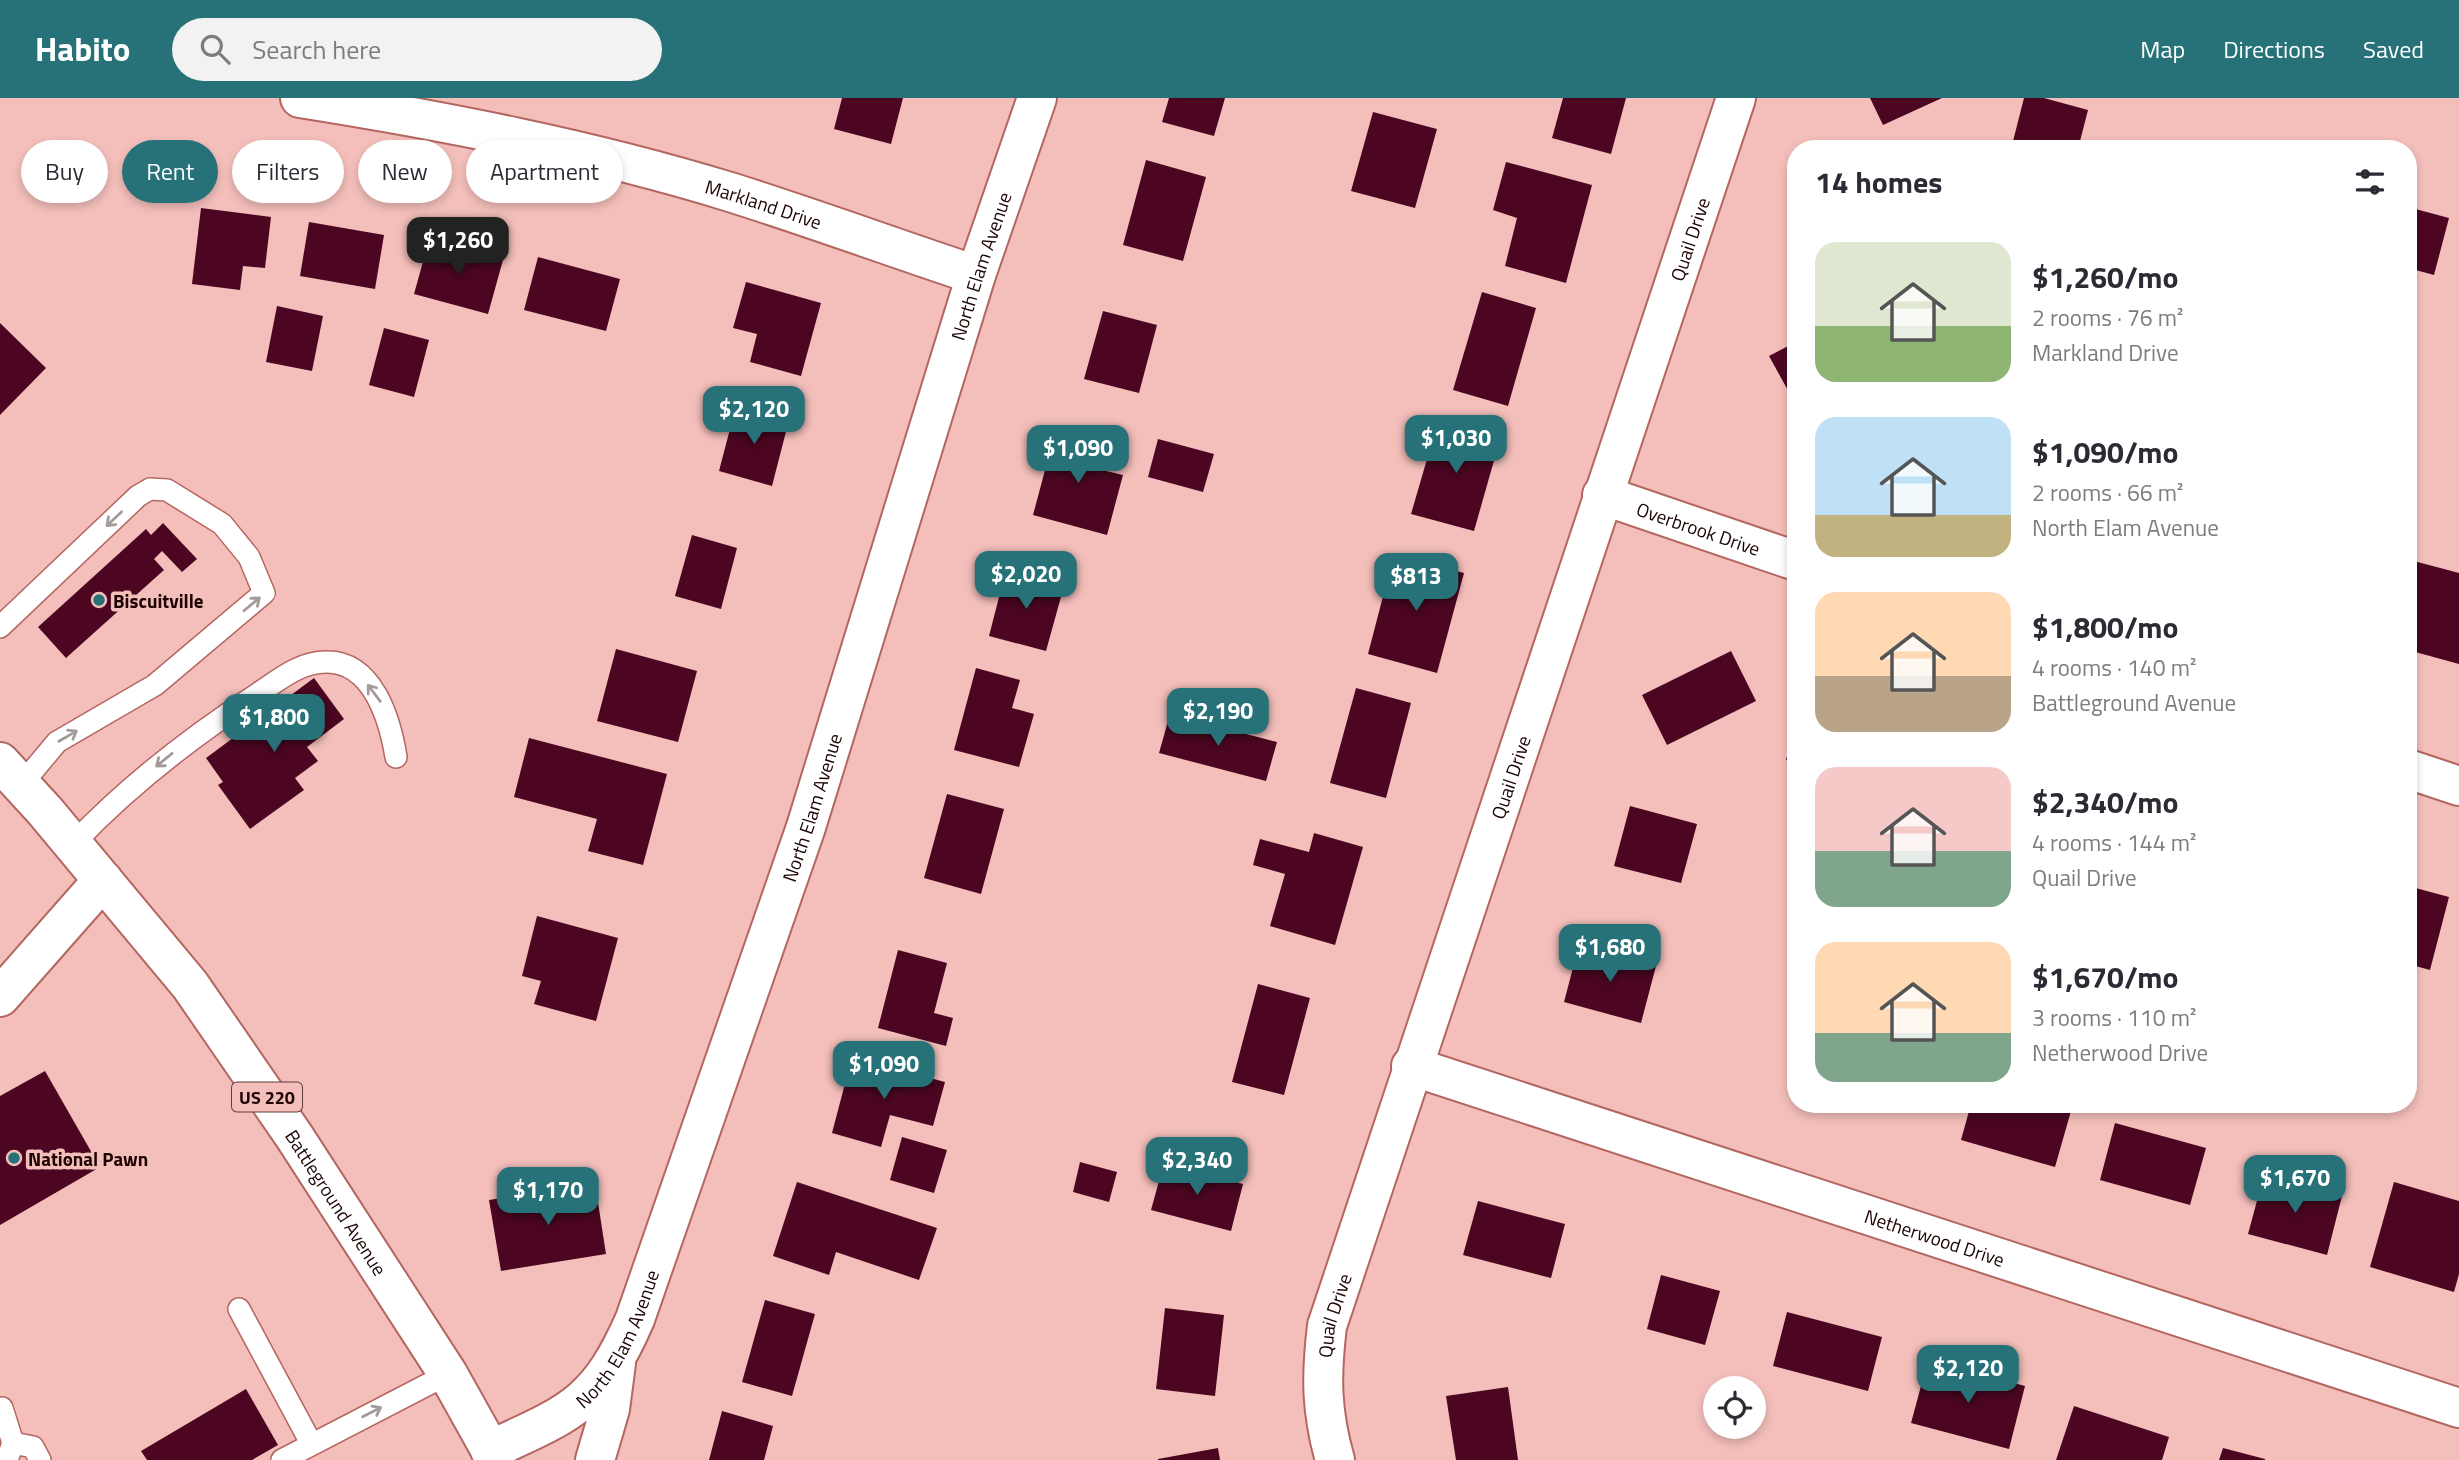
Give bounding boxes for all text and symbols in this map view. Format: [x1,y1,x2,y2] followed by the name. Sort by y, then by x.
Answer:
[172,18,662,81] search box
[35,24,130,74] text: Habito
[196,30,234,68] icon: search
[252,30,381,69] text: Search here
[2140,31,2185,67] text: Map
[2223,31,2325,67] text: Directions
[2363,31,2424,67] text: Saved
[21,140,108,203] chip: Buy
[122,140,218,203] chip: Rent
[232,140,344,203] chip: Filters
[358,140,452,203] chip: New
[466,140,623,203] chip: Apartment
[1815,159,1942,205] text: 14 homes
[2351,163,2389,201] icon: filters
[702,171,826,236] street label: Markland Drive
[942,188,1018,344] street label: North Elam Avenue
[1662,193,1716,285] street label: Quail Drive
[401,218,515,277] pin: $1,260
[423,222,493,257] text: $1,260
[2032,254,2178,300] text: $1,260/mo
[1871,270,1955,354] icon: home
[2032,300,2183,335] text: 2 rooms · 76 m²
[2032,335,2179,370] text: Markland Drive
[697,386,811,446] pin: $2,120
[719,391,789,426] text: $2,120
[1399,416,1513,475] pin: $1,030
[1421,420,1491,455] text: $1,030
[1021,426,1135,485] pin: $1,090
[2032,429,2178,475] text: $1,090/mo
[1043,430,1113,465] text: $1,090
[1871,445,1955,529] icon: home
[2032,475,2183,510] text: 2 rooms · 66 m²
[1633,493,1764,562] street label: Overbrook Drive
[2032,510,2219,545] text: North Elam Avenue
[106,511,123,528] one-way arrow
[969,552,1083,611] pin: $2,020
[1375,554,1457,613] pin: $813
[991,556,1061,591] text: $2,020
[1390,558,1442,593] text: $813
[113,586,204,615] place label: Biscuitville
[91,592,107,608] marker: Biscuitville
[242,596,260,612] one-way arrow
[2032,604,2178,650] text: $1,800/mo
[1871,620,1955,704] icon: home
[2032,650,2196,685] text: 4 rooms · 140 m²
[367,684,382,703] one-way arrow
[2032,685,2236,720] text: Battleground Avenue
[1161,688,1275,748] pin: $2,190
[1183,693,1253,728] text: $2,190
[217,694,331,754] pin: $1,800
[239,699,309,734] text: $1,800
[57,729,77,743] one-way arrow
[774,729,849,885] street label: North Elam Avenue
[1482,731,1537,823] street label: Quail Drive
[156,752,174,767] one-way arrow
[2032,779,2178,825] text: $2,340/mo
[1871,795,1955,879] icon: home
[2032,825,2196,860] text: 4 rooms · 144 m²
[2032,860,2137,895] text: Quail Drive
[1553,924,1667,984] pin: $1,680
[1575,929,1645,964] text: $1,680
[2032,954,2178,1000] text: $1,670/mo
[1871,970,1955,1054] icon: home
[2032,1000,2196,1035] text: 3 rooms · 110 m²
[2032,1035,2208,1070] text: Netherwood Drive
[827,1042,941,1101] pin: $1,090
[849,1046,919,1081] text: $1,090
[232,1082,302,1112] road number: US 220
[279,1123,395,1281] street label: Battleground Avenue
[1140,1138,1254,1197] pin: $2,340
[1162,1142,1232,1177] text: $2,340
[28,1144,148,1173] place label: National Pawn
[6,1150,22,1166] marker: National Pawn
[2238,1156,2352,1215] pin: $1,670
[2260,1160,2330,1195] text: $1,670
[491,1168,605,1227] pin: $1,170
[513,1172,583,1207] text: $1,170
[1861,1201,2009,1273] street label: Netherwood Drive
[568,1266,666,1414] street label: North Elam Avenue
[1309,1269,1358,1359] street label: Quail Drive
[1911,1346,2025,1405] pin: $2,120
[1933,1350,2003,1385] text: $2,120
[1703,1376,1766,1439] map controls
[1703,1376,1766,1439] button: locate
[361,1404,382,1418] one-way arrow

